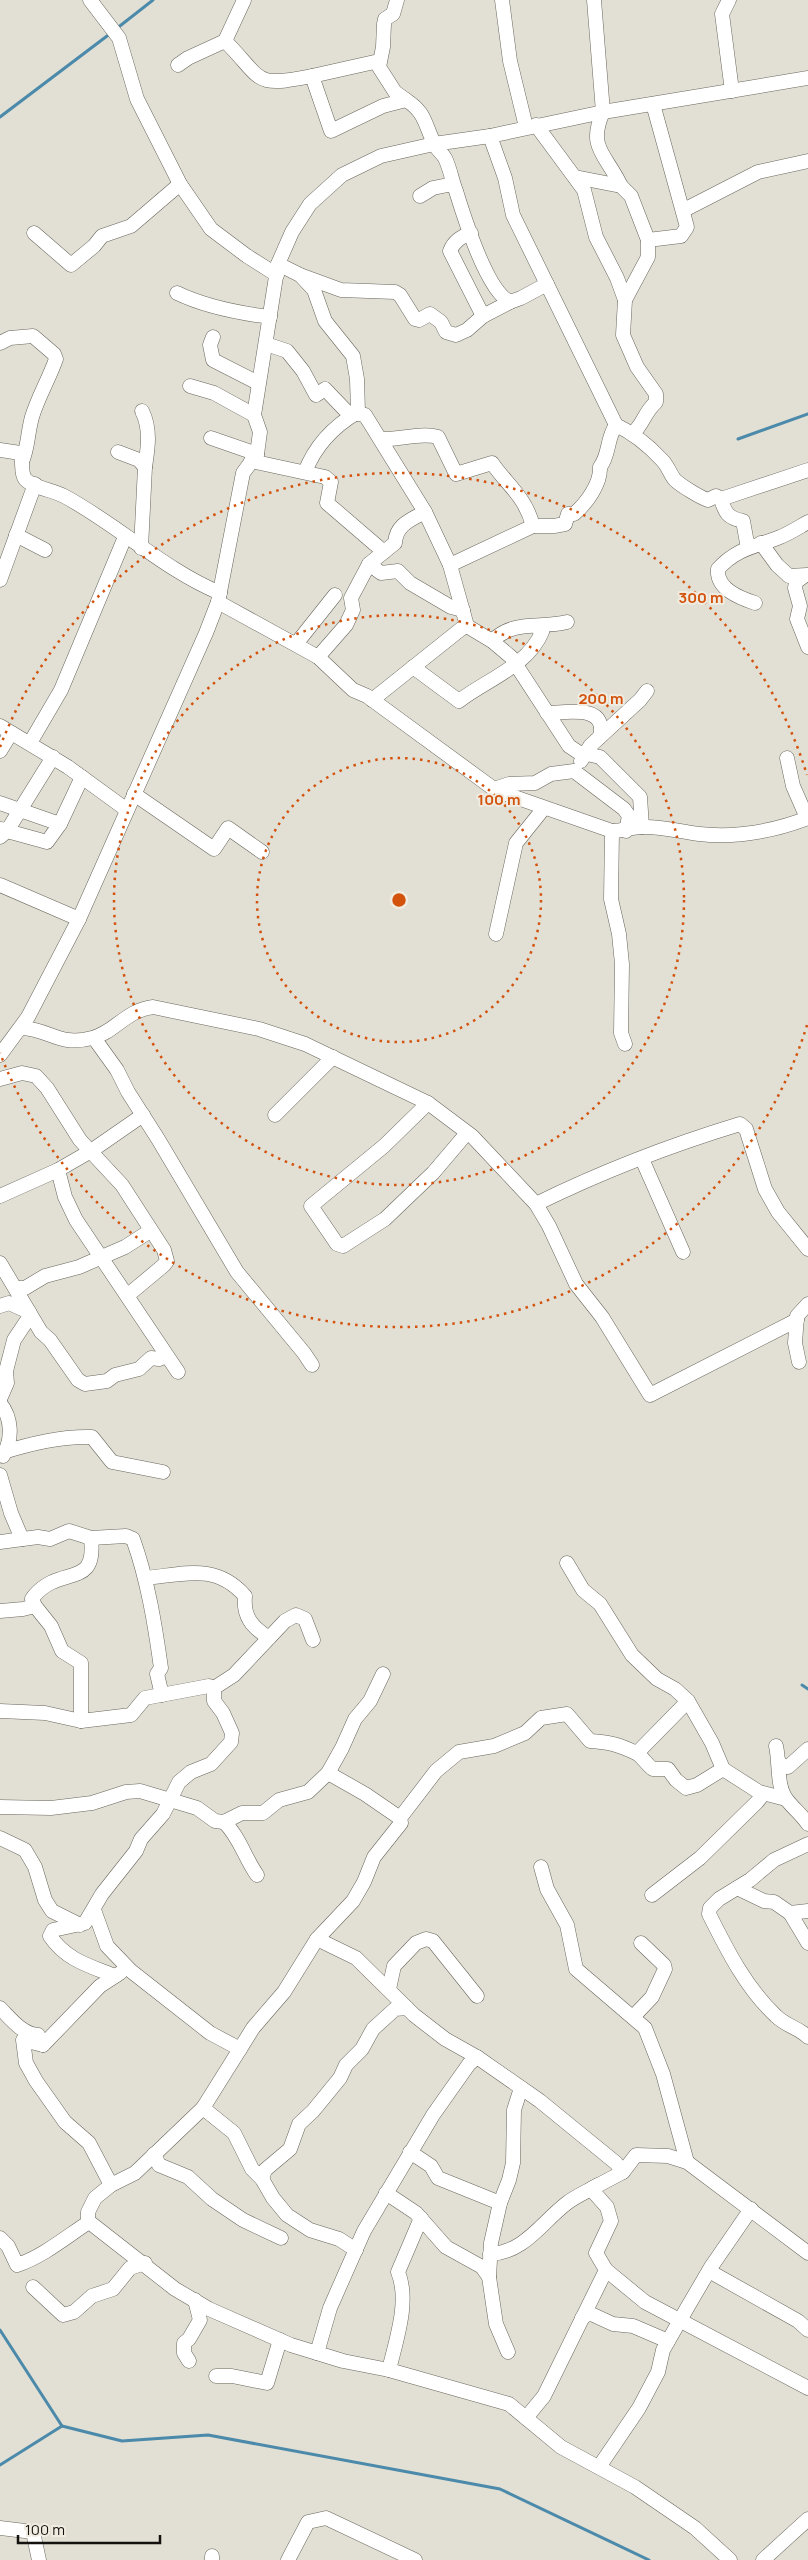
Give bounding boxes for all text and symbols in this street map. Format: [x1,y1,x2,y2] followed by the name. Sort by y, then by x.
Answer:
[679,587,723,608] text: 300 m
[578,688,624,709] text: 200 m
[478,789,520,810] text: 100 m
[390,891,408,909] centre of rings
[18,2512,160,2544] scale bar
[25,2519,65,2540] text: 100 m

